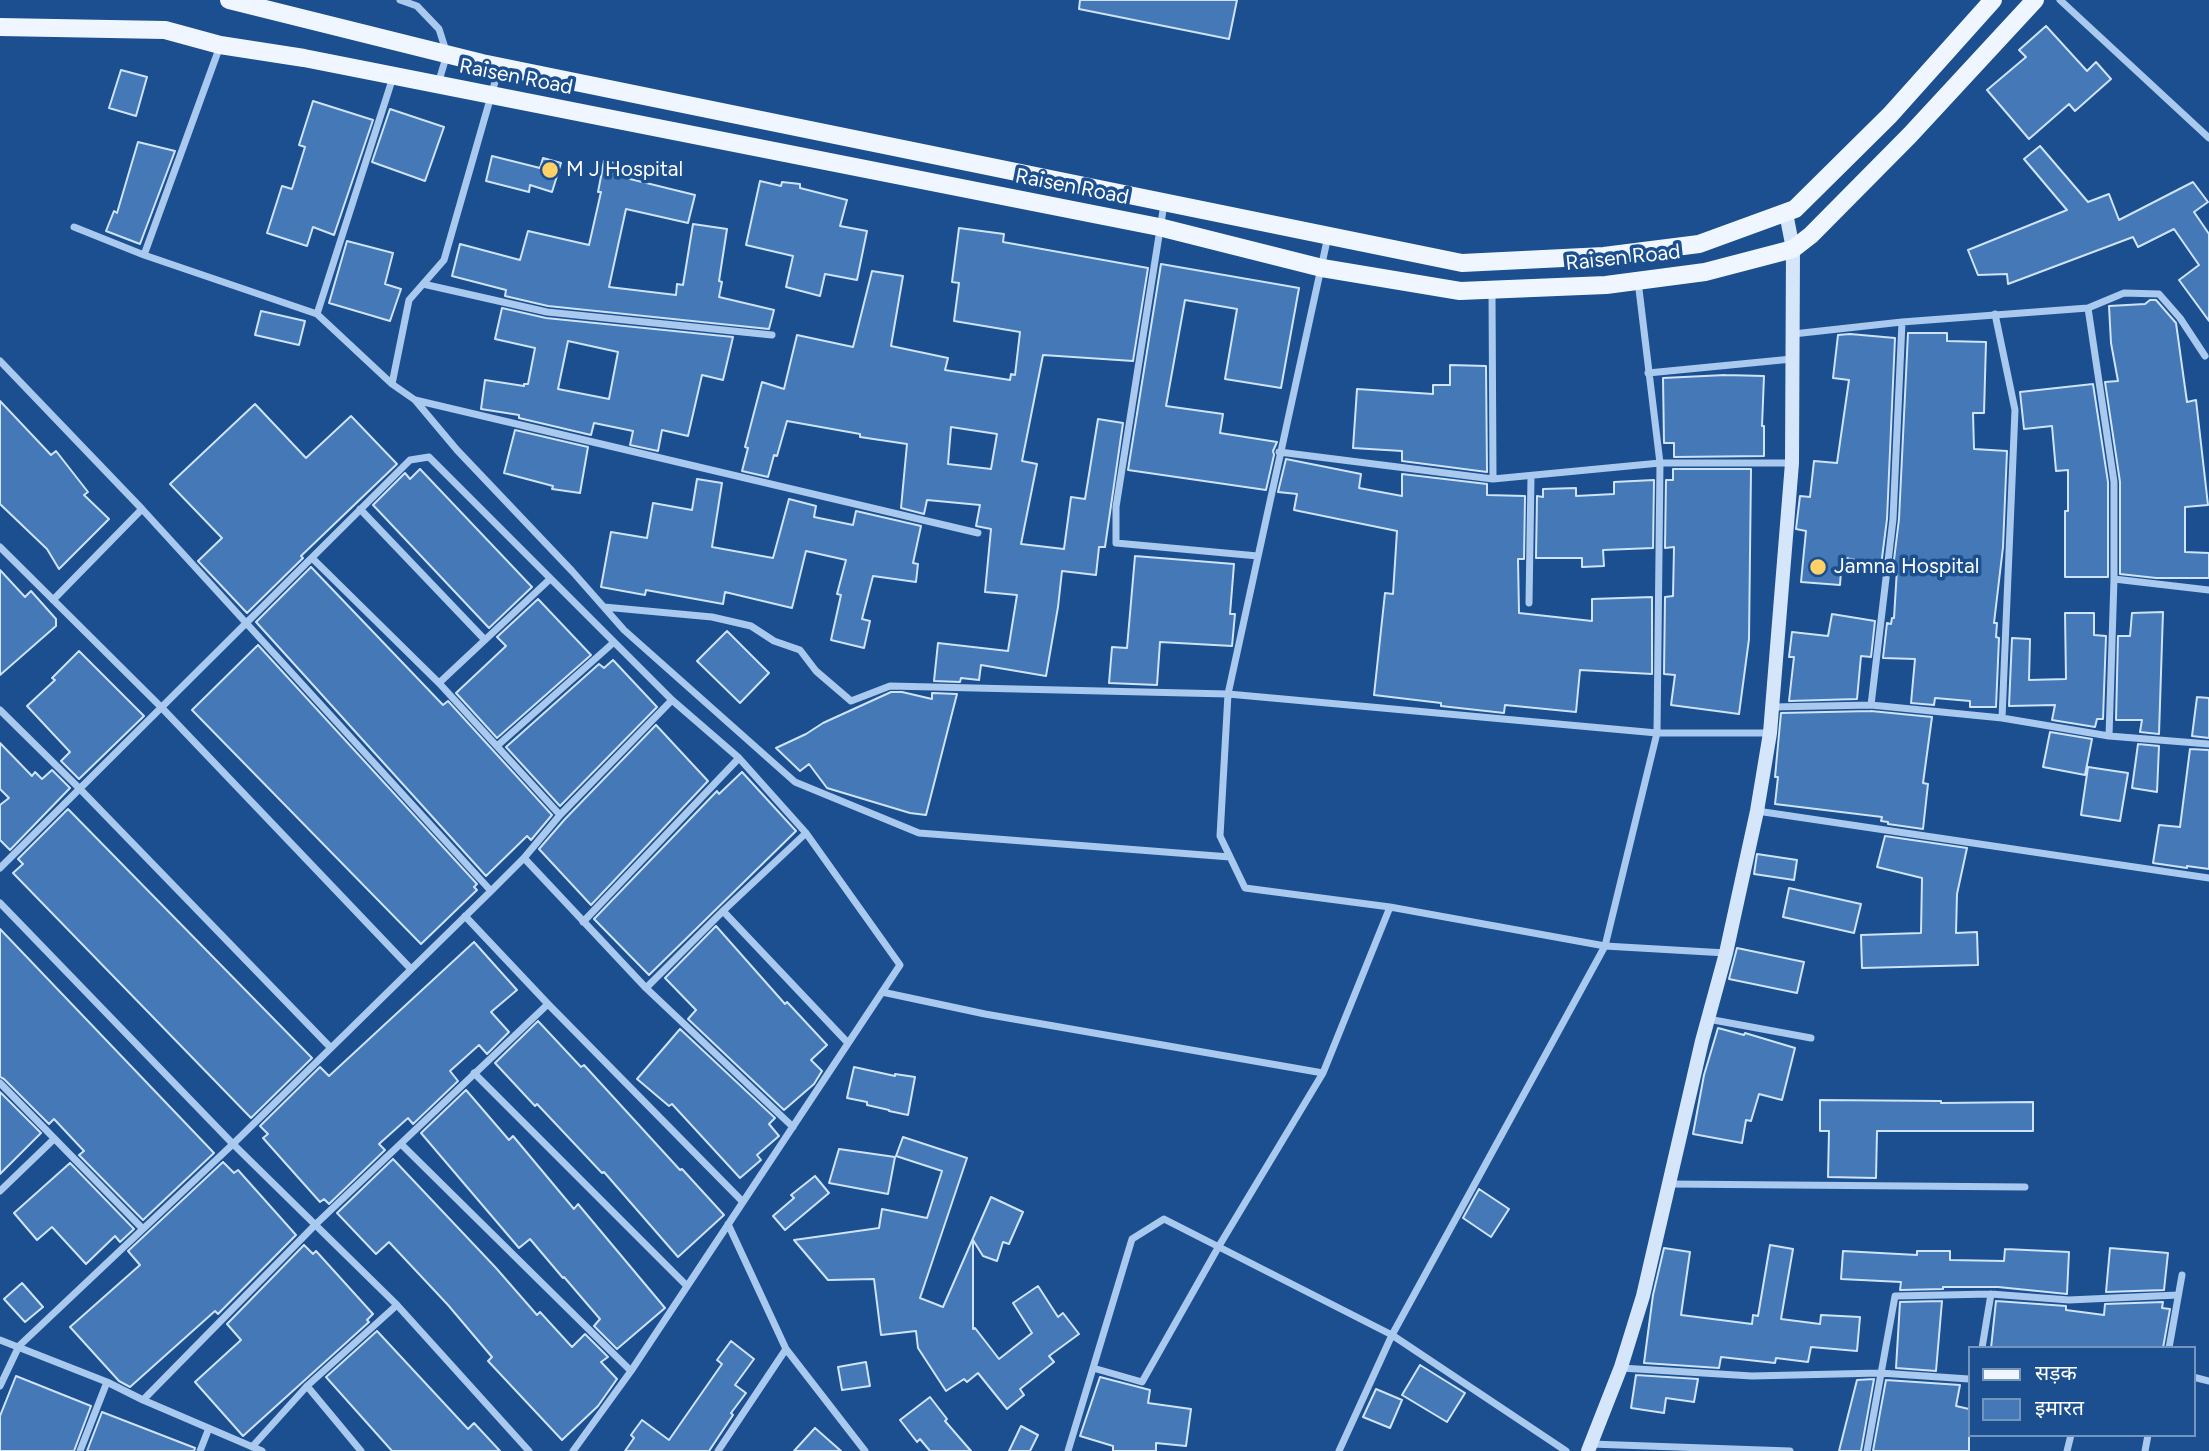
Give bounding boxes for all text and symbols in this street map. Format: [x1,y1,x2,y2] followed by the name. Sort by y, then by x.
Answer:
[457,54,575,100] street label: Raisen Road
[566,157,683,183] place label: M J Hospital
[540,160,560,180] marker: M J Hospital
[1013,164,1131,210] street label: Raisen Road
[1564,239,1682,277] street label: Raisen Road
[1834,554,1979,580] place label: Jamna Hospital
[1808,557,1828,577] marker: Jamna Hospital
[1968,1346,2195,1437] legend
[2035,1360,2077,1385] text: सड़क
[2035,1395,2084,1420] text: इमारत

